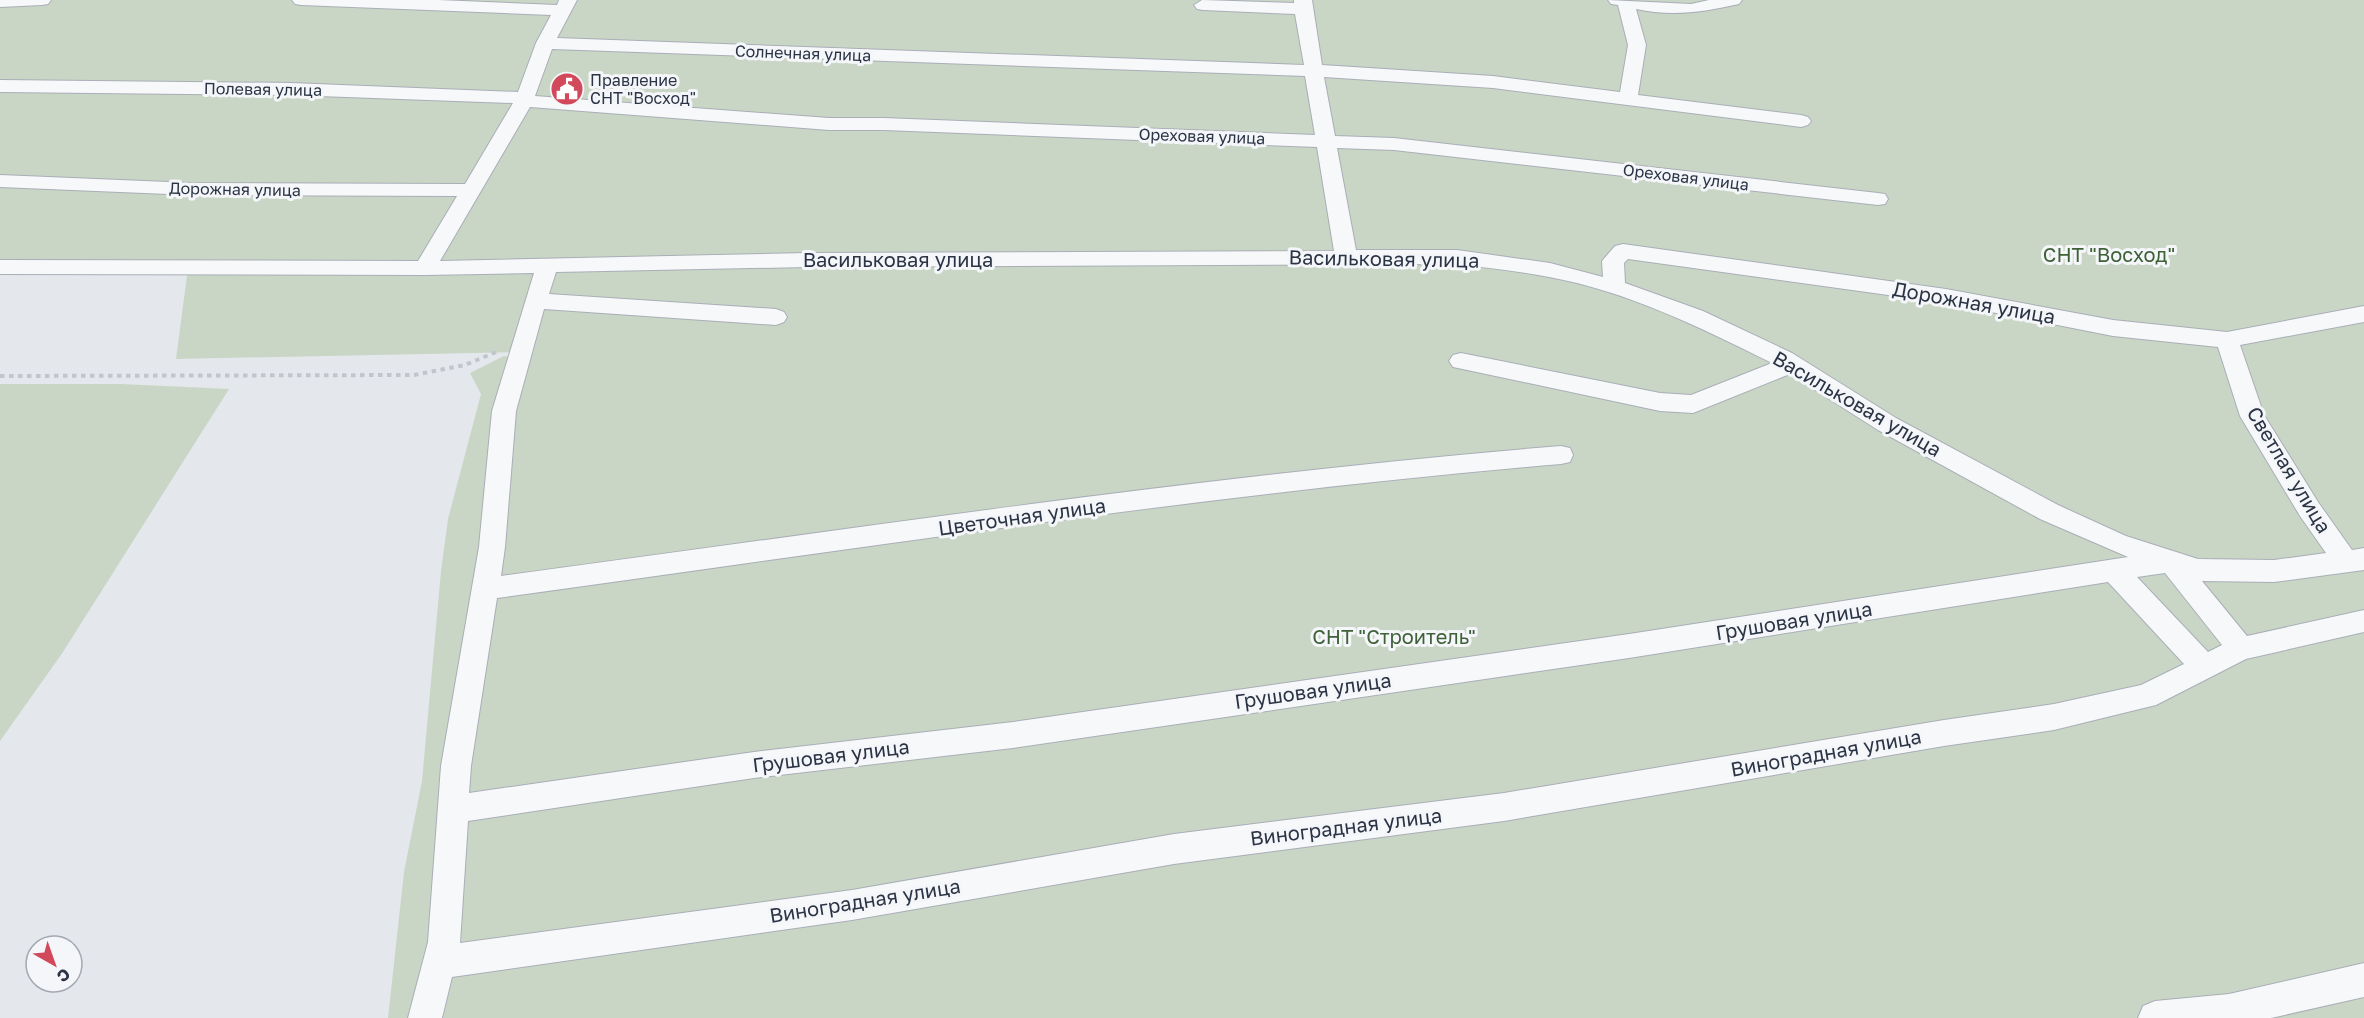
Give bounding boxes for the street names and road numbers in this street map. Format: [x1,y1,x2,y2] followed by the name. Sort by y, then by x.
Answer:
[734,41,872,65] street label: Солнечная улица
[204,78,322,100] street label: Полевая улица
[1138,124,1266,148] street label: Ореховая улица
[1622,159,1750,195] street label: Ореховая улица
[169,178,301,200] street label: Дорожная улица
[1288,244,1480,272] street label: Васильковая улица
[803,247,993,271] street label: Васильковая улица
[1891,276,2057,328] street label: Дорожная улица
[1769,345,1946,461] street label: Васильковая улица
[2243,402,2337,537] street label: Светлая улица
[936,492,1107,540] street label: Цветочная улица
[1714,596,1874,644] street label: Грушовая улица
[1233,667,1393,713] street label: Грушовая улица
[1729,723,1923,781] street label: Виноградная улица
[751,733,911,777] street label: Грушовая улица
[1249,802,1443,850] street label: Виноградная улица
[768,873,962,927] street label: Виноградная улица

